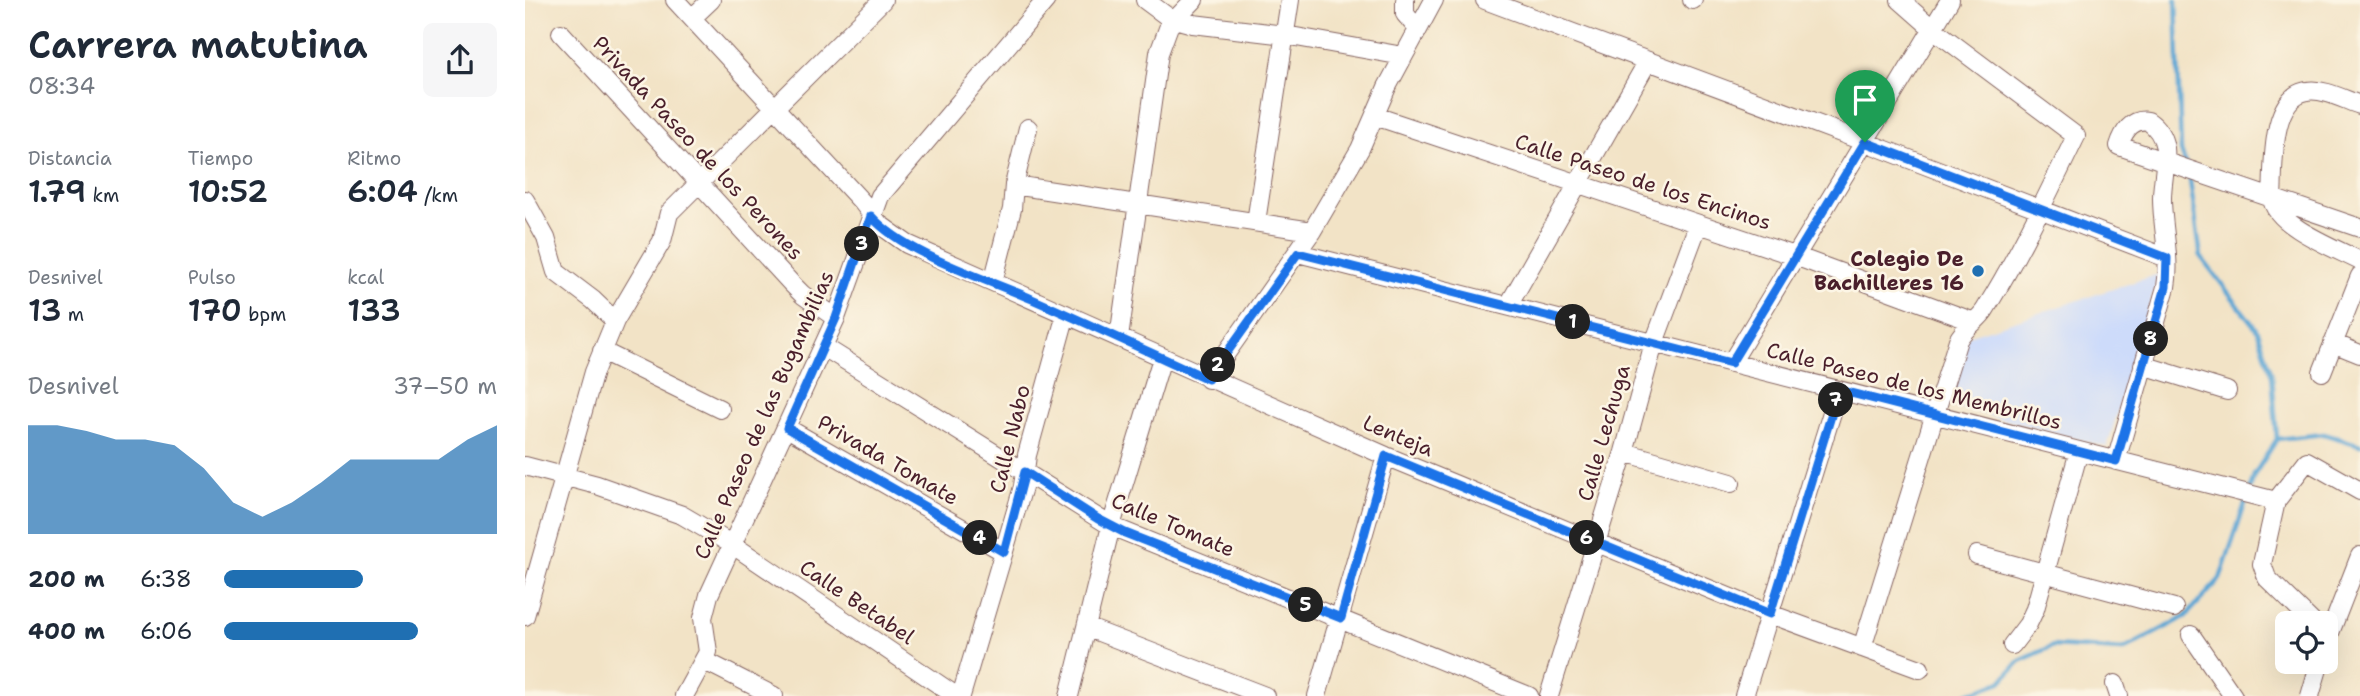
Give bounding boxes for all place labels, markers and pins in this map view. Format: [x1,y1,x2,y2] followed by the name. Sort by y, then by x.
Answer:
[1835,70,1895,142] pin
[845,226,879,262] pin: 3
[1814,245,1964,297] place label: Colegio De Bachilleres 16
[1970,263,1986,279] marker: Colegio De Bachilleres 16
[1555,304,1591,340] pin: 1
[2133,322,2169,356] pin: 8
[1201,348,1235,382] pin: 2
[1819,382,1853,418] pin: 7
[963,520,997,556] pin: 4
[1569,520,1605,556] pin: 6
[1289,588,1323,622] pin: 5

